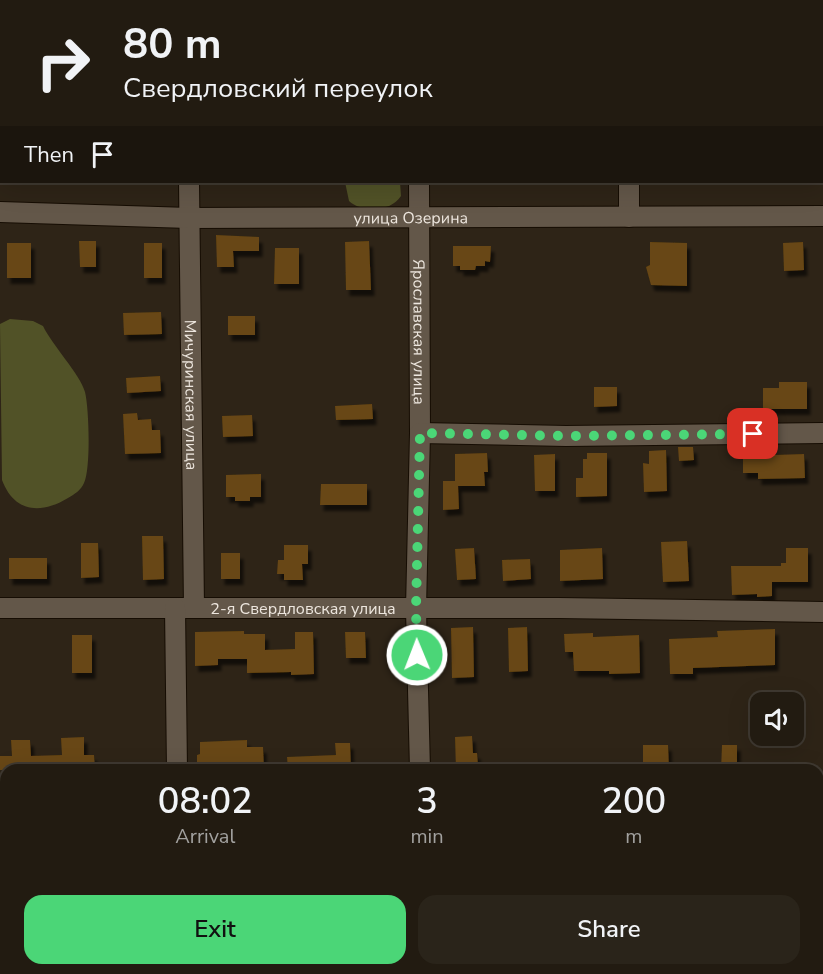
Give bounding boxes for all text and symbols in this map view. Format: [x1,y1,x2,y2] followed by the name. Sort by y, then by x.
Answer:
[123,16,222,73] text: 80 m
[24,24,102,102] icon: right
[123,70,433,107] text: Свердловский переулок
[86,138,119,171] icon: arrive
[24,140,74,170] text: Then
[354,207,468,229] street label: улица Озерина
[407,259,430,405] street label: Ярославская улица
[179,320,202,470] street label: Мичуринская улица
[727,408,778,459] pin
[736,417,769,450] icon: arrive
[210,598,396,620] street label: 2-я Свердловская улица
[385,623,449,687] position arrow
[750,692,804,746] map controls
[750,692,804,746] button: sound
[158,777,253,826] text: 08:02
[416,777,438,826] text: 3
[601,777,666,826] text: 200
[175,823,235,850] text: Arrival
[411,823,444,850] text: min
[625,823,642,850] text: m
[24,895,406,964] button: Exit
[418,895,800,964] button: Share

